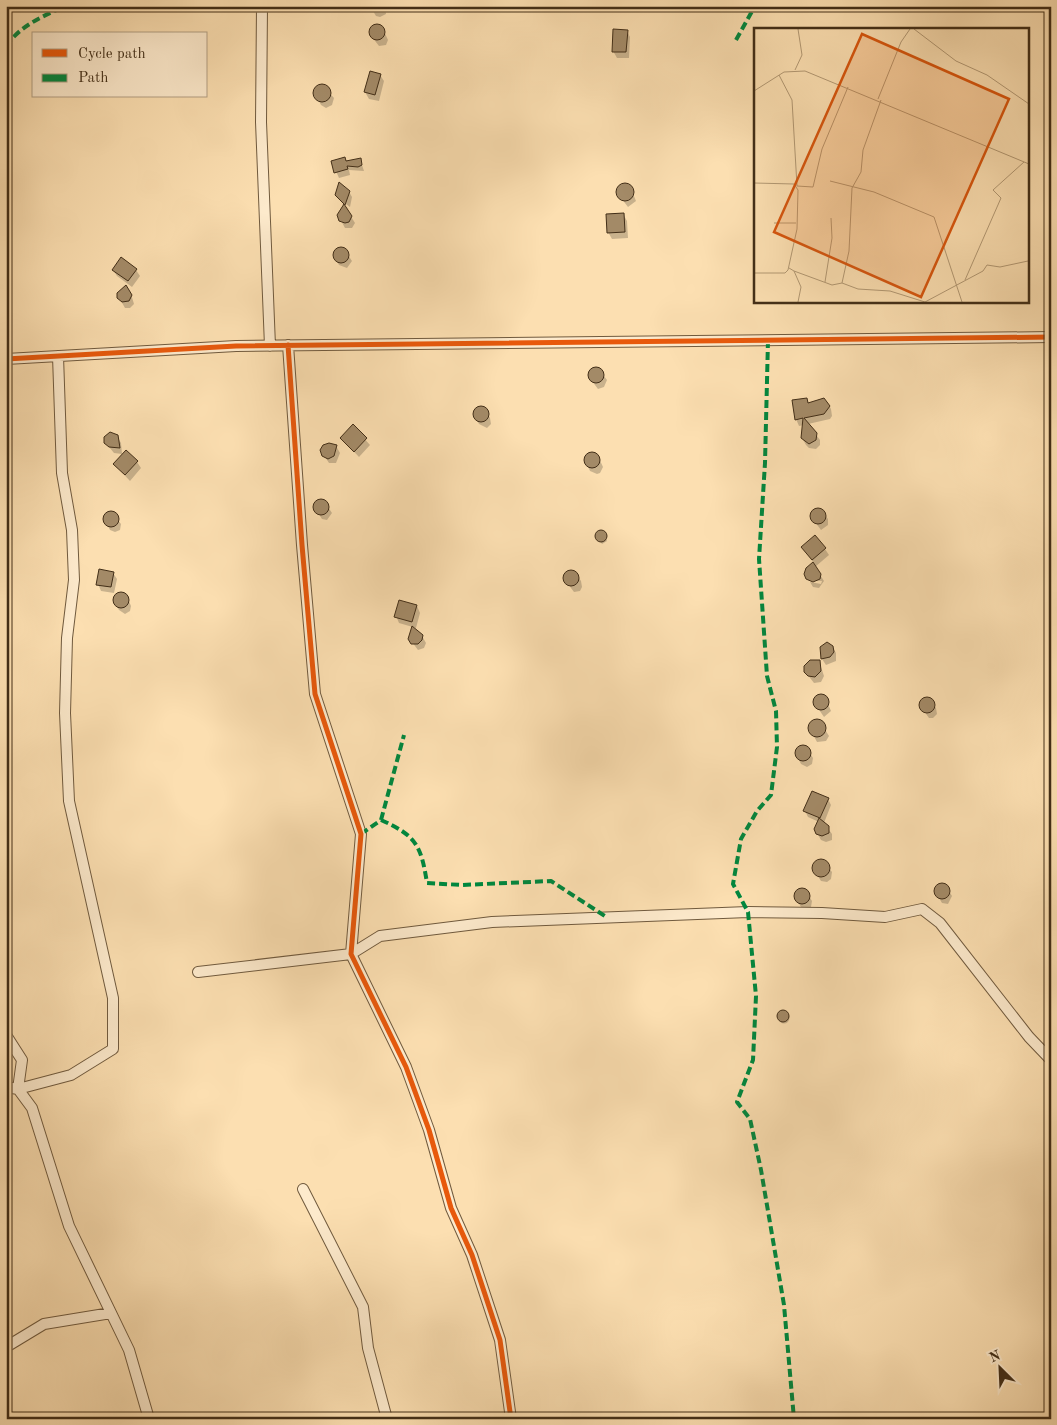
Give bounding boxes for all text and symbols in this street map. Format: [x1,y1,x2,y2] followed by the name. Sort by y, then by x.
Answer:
[754,28,1030,302] inset map
[32,32,208,98] legend
[78,47,146,62] text: Cycle path
[78,71,108,86] text: Path
[974,1342,1024,1392] north arrow
[987,1348,1003,1366] text: N

